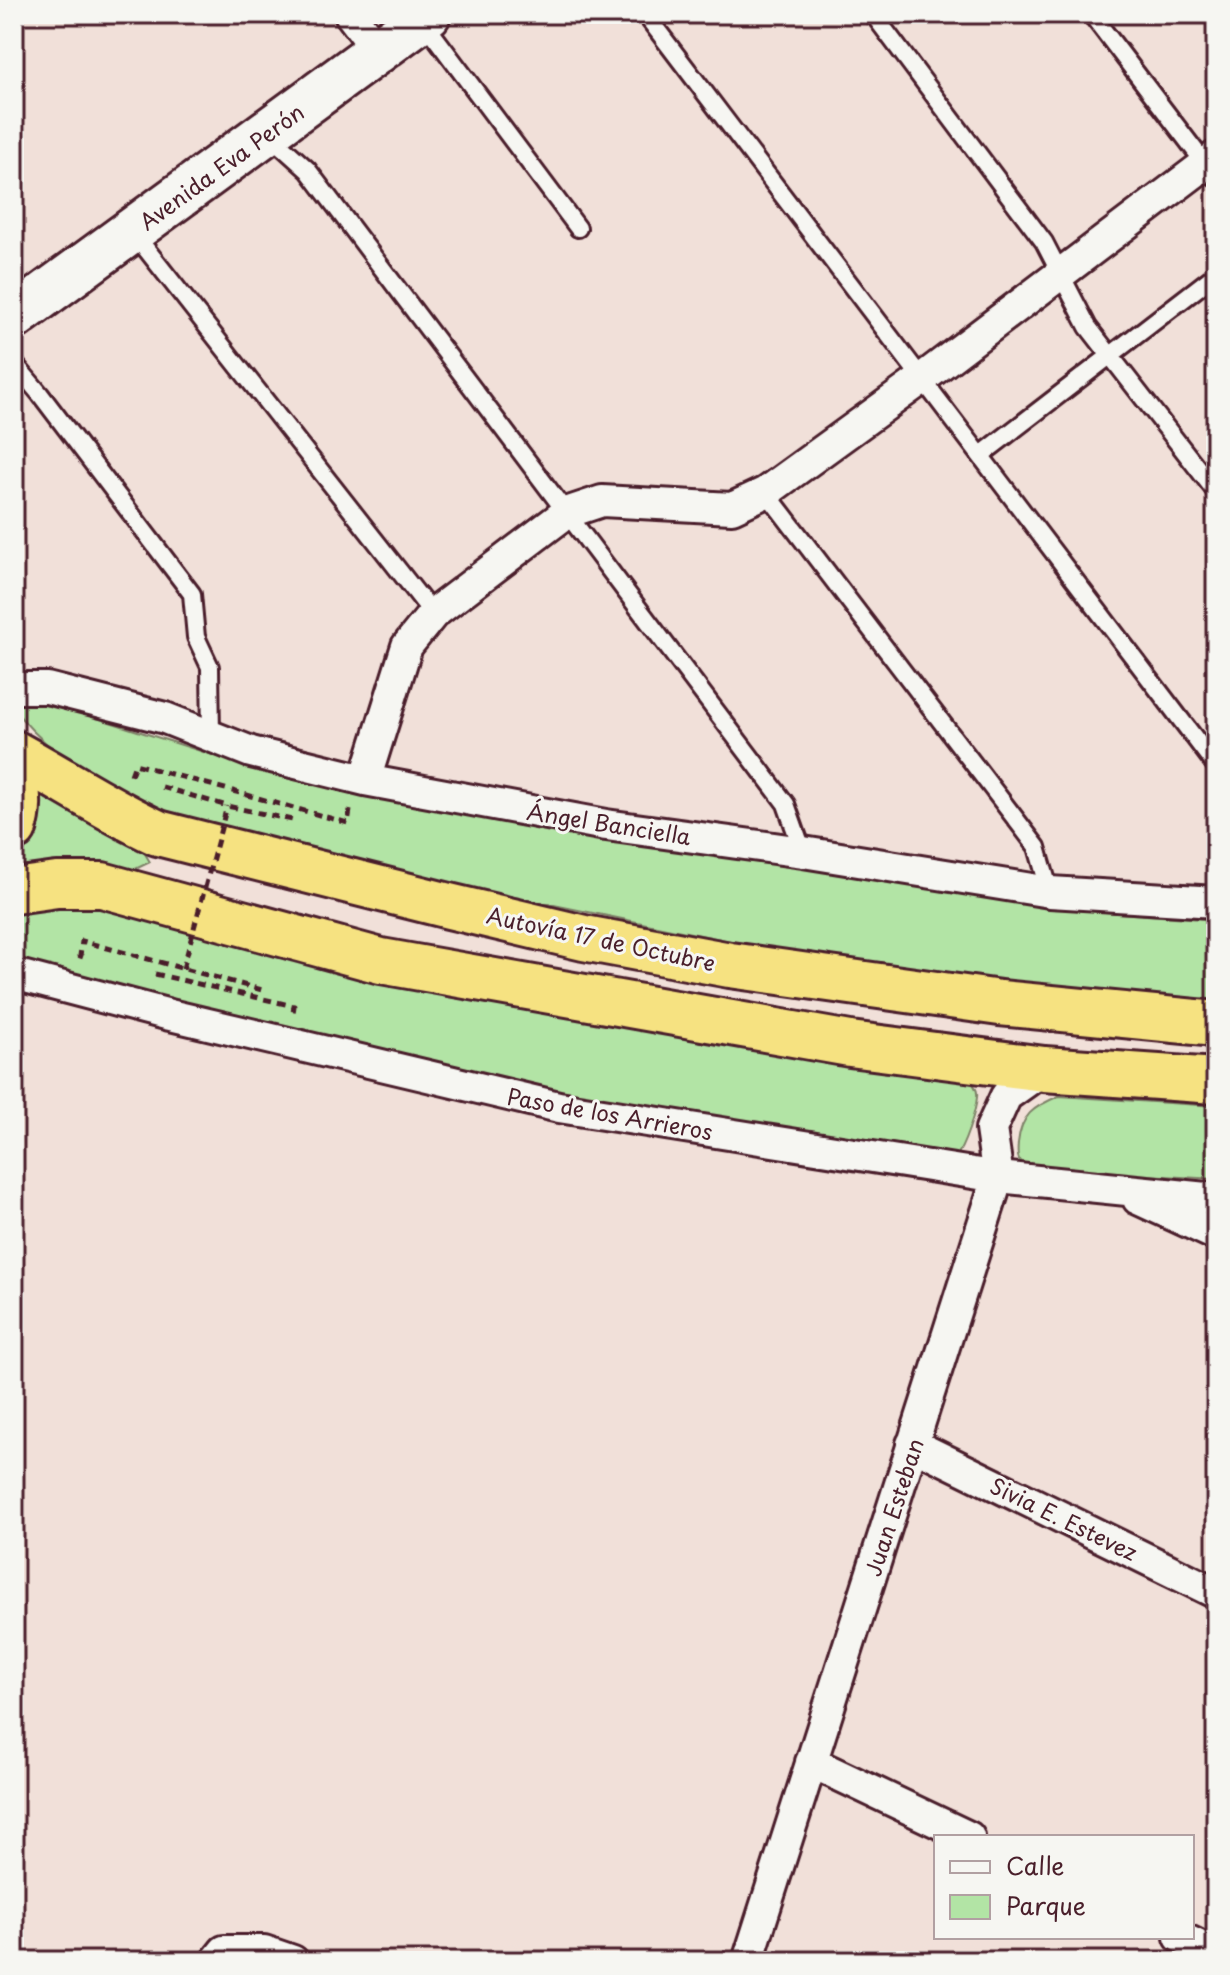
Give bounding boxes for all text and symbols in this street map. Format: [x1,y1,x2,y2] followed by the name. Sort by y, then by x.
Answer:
[132,95,310,237] street label: Avenida Eva Perón
[525,794,694,852] street label: Ángel Banciella
[484,898,718,978] street label: Autovía 17 de Octubre
[505,1079,715,1147] street label: Paso de los Arrieros
[855,1434,931,1580] street label: Juan Esteban
[985,1468,1143,1568] street label: Sivia E. Estevez
[934,1835,1194,1939] legend
[1006,1847,1064,1883] text: Calle
[1006,1887,1086,1923] text: Parque

